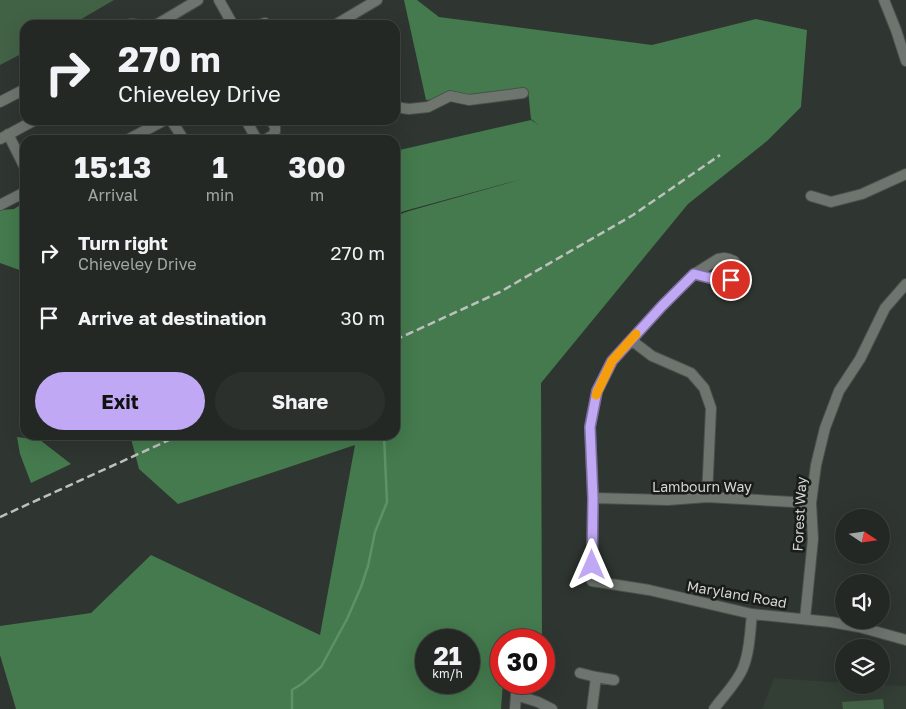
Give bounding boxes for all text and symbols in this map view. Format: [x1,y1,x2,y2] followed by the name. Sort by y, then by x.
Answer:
[118,38,221,80] text: 270 m
[35,40,100,105] icon: right
[118,80,281,107] text: Chieveley Drive
[74,149,151,185] text: 15:13
[212,149,228,185] text: 1
[288,149,346,185] text: 300
[88,185,138,205] text: Arrival
[206,185,234,205] text: min
[310,185,324,205] text: m
[78,231,168,254] text: Turn right
[35,239,63,267] icon: right
[331,241,385,264] text: 270 m
[78,254,196,274] text: Chieveley Drive
[710,259,752,301] pin
[717,266,745,294] icon: arrive
[35,304,63,332] icon: arrive
[78,306,266,329] text: Arrive at destination
[341,306,385,329] text: 30 m
[35,372,205,430] button: Exit
[215,372,385,430] button: Share
[789,476,809,552] street label: Forest Way
[652,478,752,495] street label: Lambourn Way
[835,509,890,564] north arrow
[835,509,890,694] map controls
[565,538,617,590] position arrow
[835,574,890,629] button: sound
[686,577,788,611] street label: Maryland Road
[490,629,555,694] speed limit sign: 30
[835,639,890,694] button: layers
[433,640,462,671] text: 21
[432,666,463,681] text: km/h

